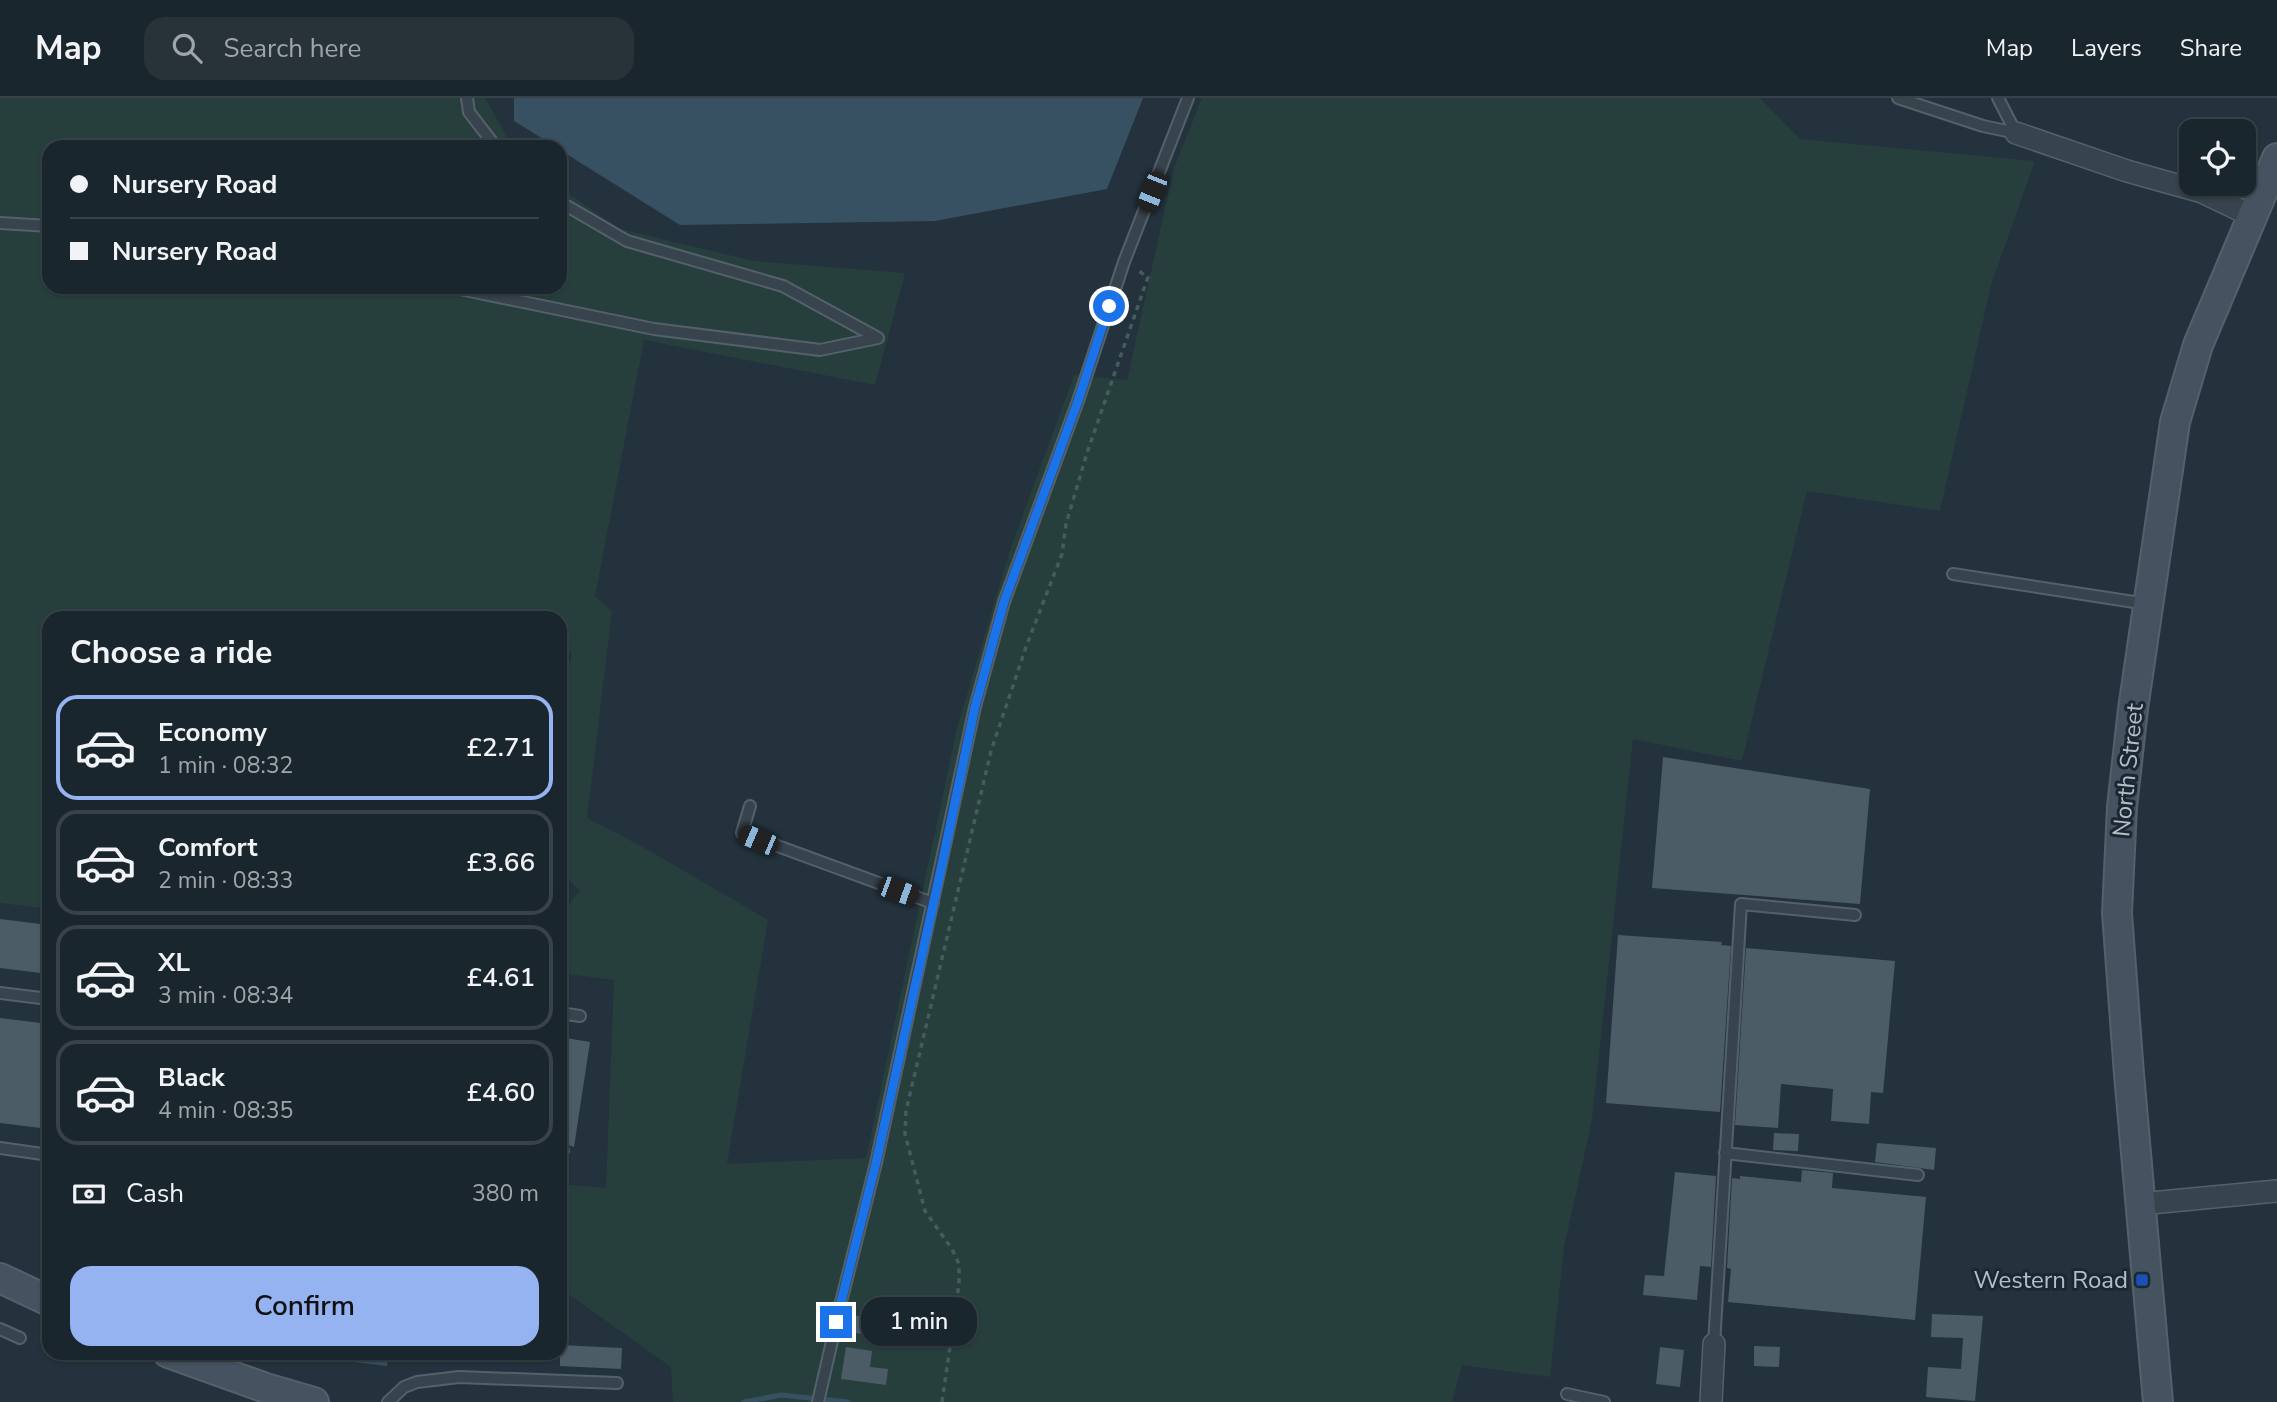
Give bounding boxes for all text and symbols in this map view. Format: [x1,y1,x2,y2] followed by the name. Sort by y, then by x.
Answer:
[144,17,634,80] search box
[35,26,102,71] text: Map
[168,29,206,67] icon: search
[224,31,361,66] text: Search here
[1986,32,2033,64] text: Map
[2071,32,2142,64] text: Layers
[2180,32,2242,64] text: Share
[2179,119,2256,196] map controls
[2179,119,2256,196] button: locate
[112,167,277,202] text: Nursery Road
[1135,169,1170,215] car
[112,234,277,269] text: Nursery Road
[1093,290,1125,322] route start
[70,631,272,674] text: Choose a ride
[2105,701,2151,838] street label: North Street
[158,715,267,750] text: Economy
[74,716,137,779] icon: car
[466,730,535,765] text: £2.71
[158,750,293,781] text: 1 min · 08:32
[735,822,782,858] car
[158,830,258,865] text: Comfort
[74,831,137,894] icon: car
[466,845,535,880] text: £3.66
[158,865,293,896] text: 2 min · 08:33
[875,874,922,908] car
[158,945,190,980] text: XL
[74,946,137,1009] icon: car
[466,960,535,995] text: £4.61
[158,980,293,1011] text: 3 min · 08:34
[158,1060,225,1095] text: Black
[74,1061,137,1124] icon: car
[466,1075,535,1110] text: £4.60
[158,1095,293,1126] text: 4 min · 08:35
[70,1175,108,1213] icon: cash
[126,1176,184,1211] text: Cash
[472,1178,539,1209] text: 380 m
[1974,1264,2128,1296] place label: Western Road
[70,1266,539,1346] button: Confirm
[2134,1272,2150,1288] marker: Western Road
[860,1298,976,1346] callout: 1 min
[820,1306,852,1338] route end
[890,1306,948,1337] text: 1 min

